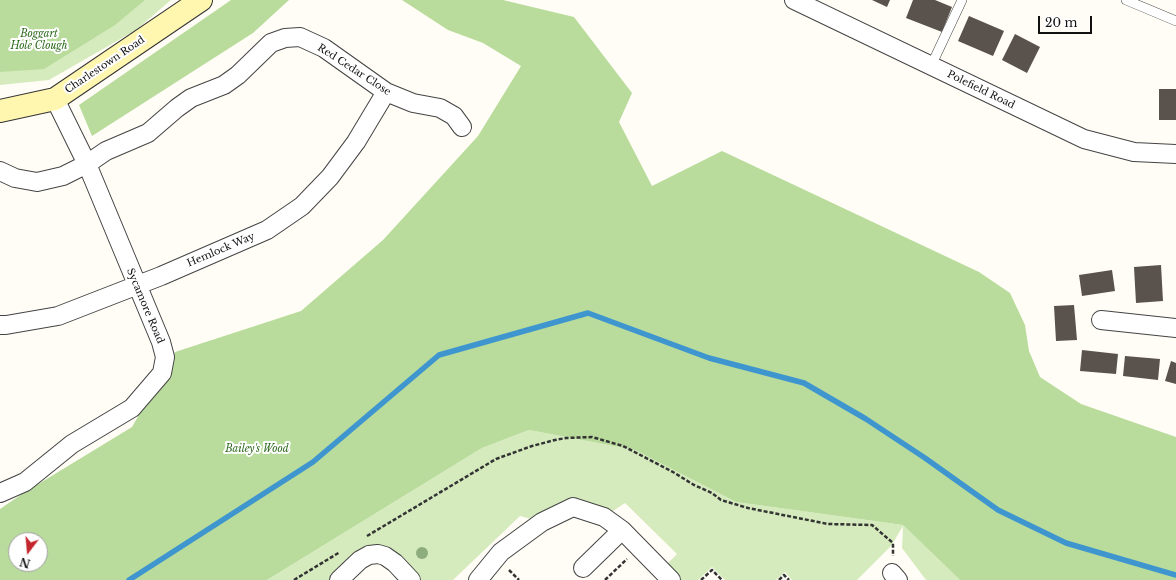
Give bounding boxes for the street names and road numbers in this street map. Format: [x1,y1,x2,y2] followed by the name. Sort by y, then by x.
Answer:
[63,34,147,96] street label: Charlestown Road
[315,42,393,98] street label: Red Cedar Close
[945,68,1017,112] street label: Polefield Road
[185,230,257,270] street label: Hemlock Way
[124,267,166,345] street label: Sycamore Road

